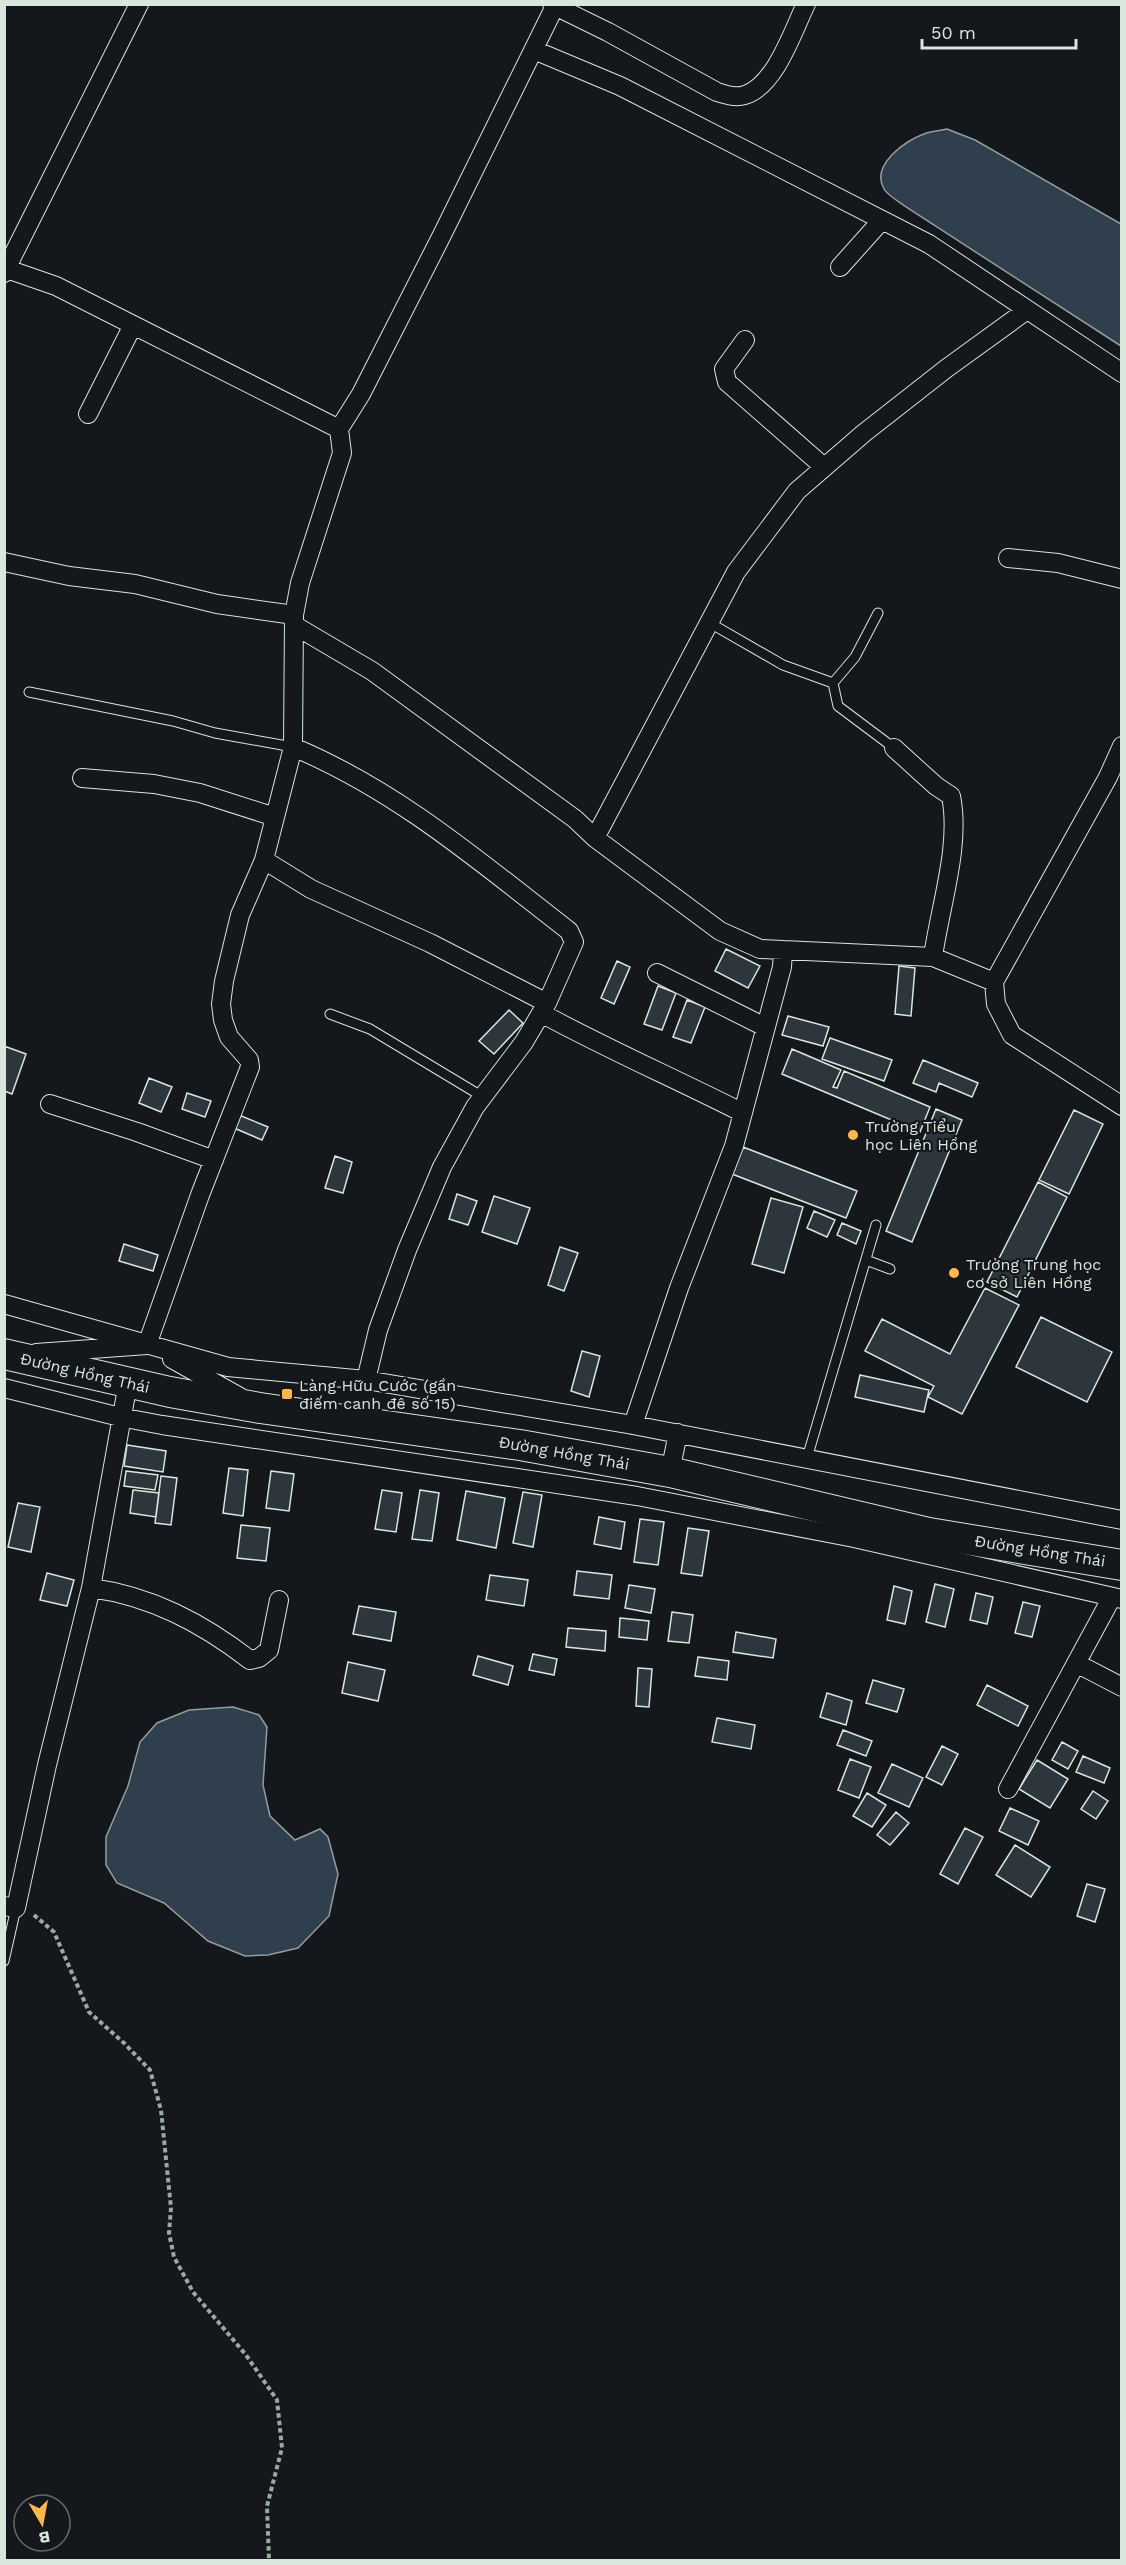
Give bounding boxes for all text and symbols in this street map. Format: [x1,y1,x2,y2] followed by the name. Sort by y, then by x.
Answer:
[922,12,1076,50] scale bar
[931,22,976,43] text: 50 m
[865,1117,977,1154] place label: Trường Tiểu học Liên Hồng
[846,1128,860,1142] marker: Trường Tiểu học Liên Hồng
[966,1255,1101,1292] place label: Trường Trung học cơ sở Liên Hồng
[947,1266,961,1280] marker: Trường Trung học cơ sở Liên Hồng
[18,1349,152,1397] street label: Đường Hồng Thái
[299,1376,456,1413] place label: Làng Hữu Cước (gần điếm canh đê số 15)
[280,1387,294,1401] marker: Làng Hữu Cước (gần điếm canh đê số 15)
[497,1432,631,1474] street label: Đường Hồng Thái
[973,1531,1107,1571] street label: Đường Hồng Thái
[12,2493,72,2553] north arrow
[37,2527,52,2548] text: B

